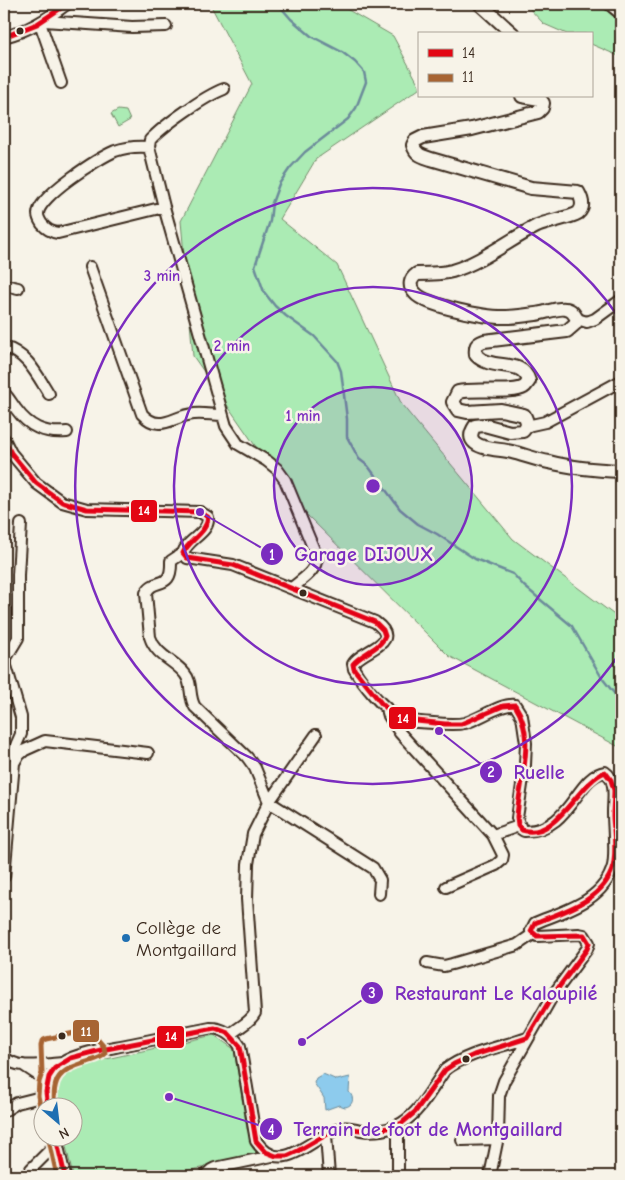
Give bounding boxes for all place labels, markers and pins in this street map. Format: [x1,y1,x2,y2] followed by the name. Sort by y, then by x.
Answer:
[15,26,25,36] unlabelled marker
[364,477,382,495] centre of rings
[260,537,444,572] callout: Garage DIJOUX
[298,588,308,598] unlabelled marker
[479,755,575,790] callout: Ruelle
[136,917,237,961] place label: Collège de Montgaillard
[120,932,132,944] marker: Collège de Montgaillard
[359,975,607,1010] callout: Restaurant Le Kaloupilé
[57,1031,67,1041] unlabelled marker
[461,1054,471,1064] unlabelled marker
[259,1112,573,1147] callout: Terrain de foot de Montgaillard

